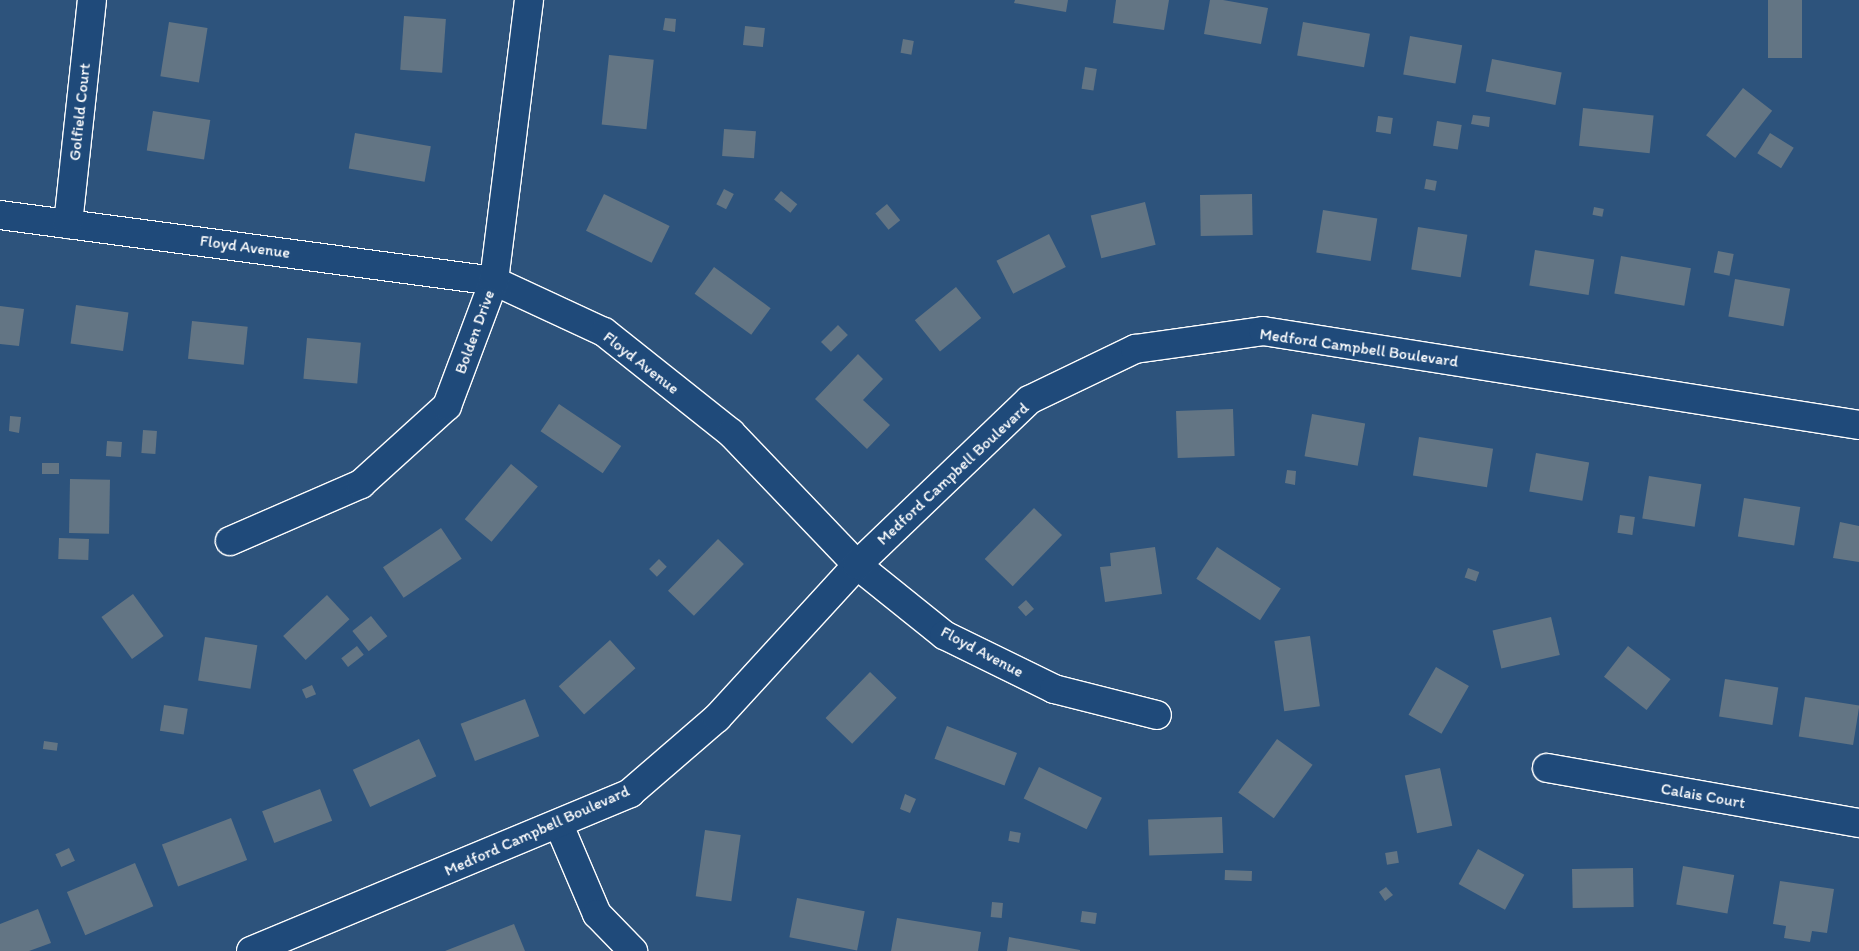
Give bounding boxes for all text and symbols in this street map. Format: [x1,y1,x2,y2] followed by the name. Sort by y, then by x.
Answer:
[65,62,95,162] street label: Golfield Court
[199,231,291,263] street label: Floyd Avenue
[451,287,499,377] street label: Bolden Drive
[1258,325,1460,371] street label: Medford Campbell Boulevard
[599,327,683,399] street label: Floyd Avenue
[873,398,1033,550] street label: Medford Campbell Boulevard
[937,622,1027,682] street label: Floyd Avenue
[1659,779,1747,813] street label: Calais Court
[441,781,633,881] street label: Medford Campbell Boulevard

